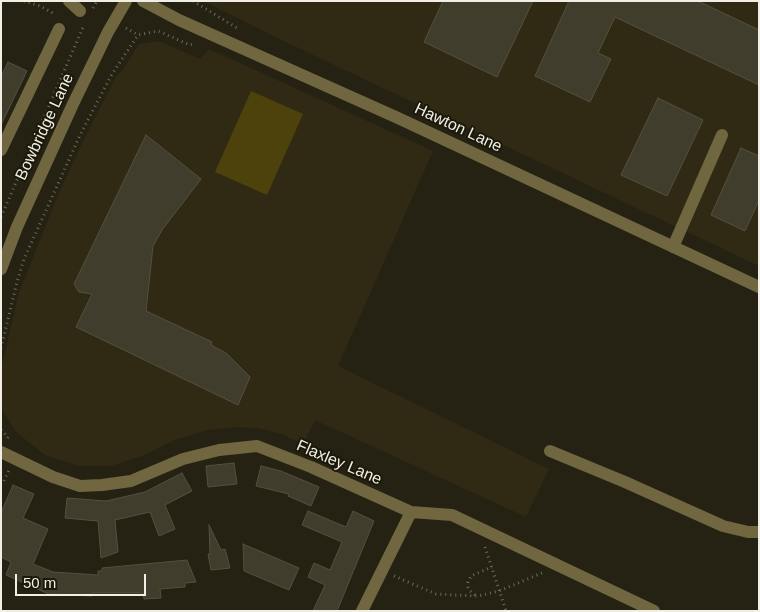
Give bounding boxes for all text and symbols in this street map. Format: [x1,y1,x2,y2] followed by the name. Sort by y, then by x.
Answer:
[12,71,78,183] street label: Bowbridge Lane
[411,99,505,157] street label: Hawton Lane
[293,436,385,490] street label: Flaxley Lane
[18,564,149,596] scale bar
[23,574,56,591] text: 50 m

